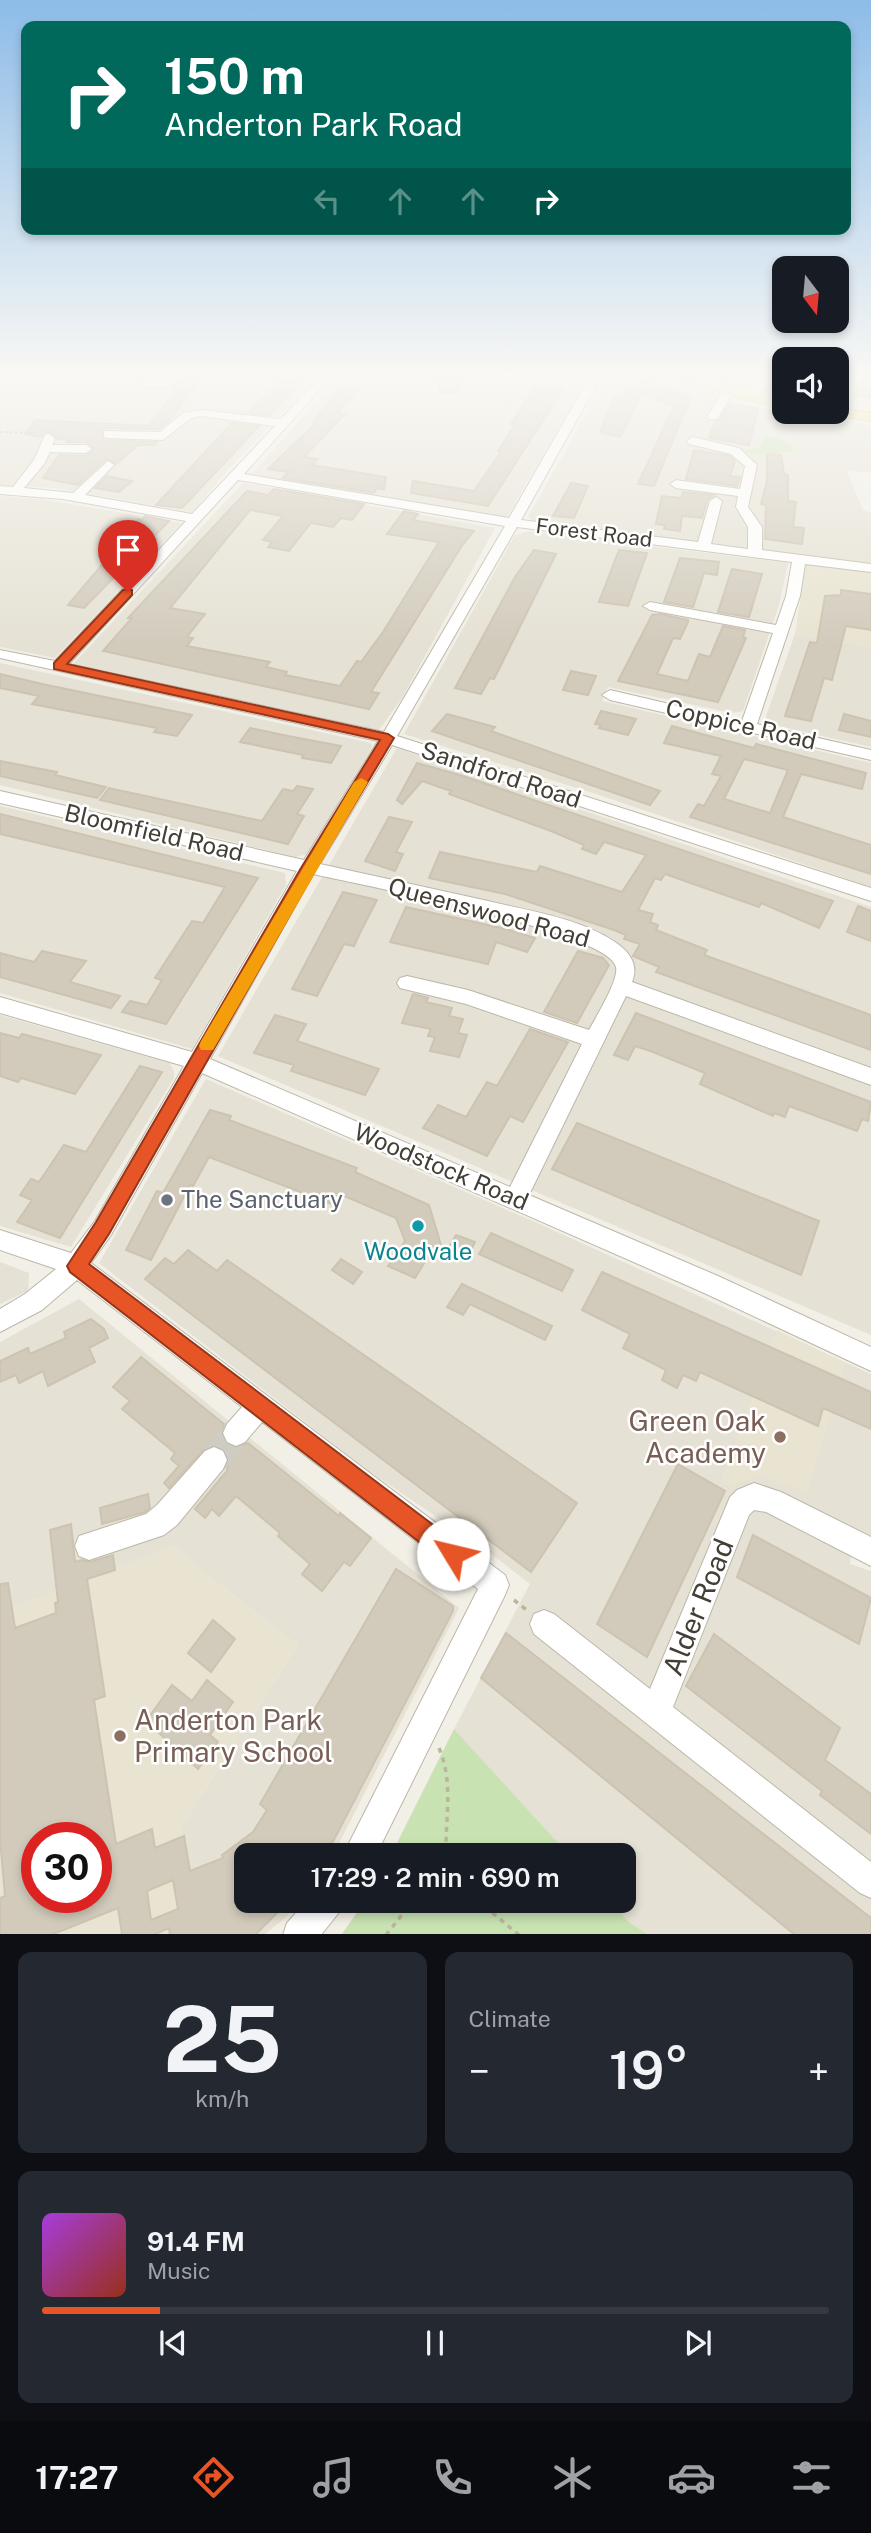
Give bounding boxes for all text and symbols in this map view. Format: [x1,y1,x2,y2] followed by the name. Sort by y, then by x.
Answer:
[164,47,305,105] text: 150 m
[49,49,140,140] icon: right
[164,106,463,143] text: Anderton Park Road
[308,182,346,220] icon: left
[381,182,419,220] icon: ahead
[454,182,492,220] icon: ahead
[527,182,565,220] icon: right
[772,256,849,332] north arrow
[772,256,849,424] map controls
[772,347,849,424] button: sound
[534,513,654,552] street label: Forest Road
[98,520,158,592] pin
[109,531,147,569] icon: arrive
[663,693,819,755] street label: Coppice Road
[418,735,585,813] street label: Sandford Road
[62,798,246,866] street label: Bloomfield Road
[385,872,593,952] street label: Queenswood Road
[350,1117,533,1215] street label: Woodstock Road
[181,1185,343,1213] place label: The Sanctuary
[159,1192,175,1208] marker: The Sanctuary
[410,1218,426,1234] marker: Woodvale
[364,1237,472,1265] place label: Woodvale
[629,1404,766,1469] place label: Green Oak Academy
[772,1429,788,1445] marker: Green Oak Academy
[416,1517,490,1591] position arrow
[655,1534,740,1680] street label: Alder Road
[134,1703,333,1768] place label: Anderton Park Primary School
[112,1728,128,1744] marker: Anderton Park Primary School
[21,1822,112,1913] speed limit sign: 30
[310,1862,560,1893] text: 17:29 · 2 min · 690 m
[163,1986,282,2092] text: 25
[469,2005,551,2032] text: Climate
[609,2040,689,2101] text: 19°
[469,2049,490,2094] text: −
[808,2049,829,2094] text: +
[195,2085,249,2112] text: km/h
[147,2226,245,2257] text: 91.4 FM
[147,2257,211,2284] text: Music
[154,2324,192,2362] icon: previous
[416,2324,454,2362] icon: pause
[679,2324,717,2362] icon: next
[189,2453,238,2502] icon: directions
[309,2453,358,2502] icon: music
[428,2453,477,2502] icon: phone
[548,2453,597,2502] icon: climate
[667,2453,716,2502] icon: car
[787,2453,836,2502] icon: filters
[35,2459,119,2496] text: 17:27

